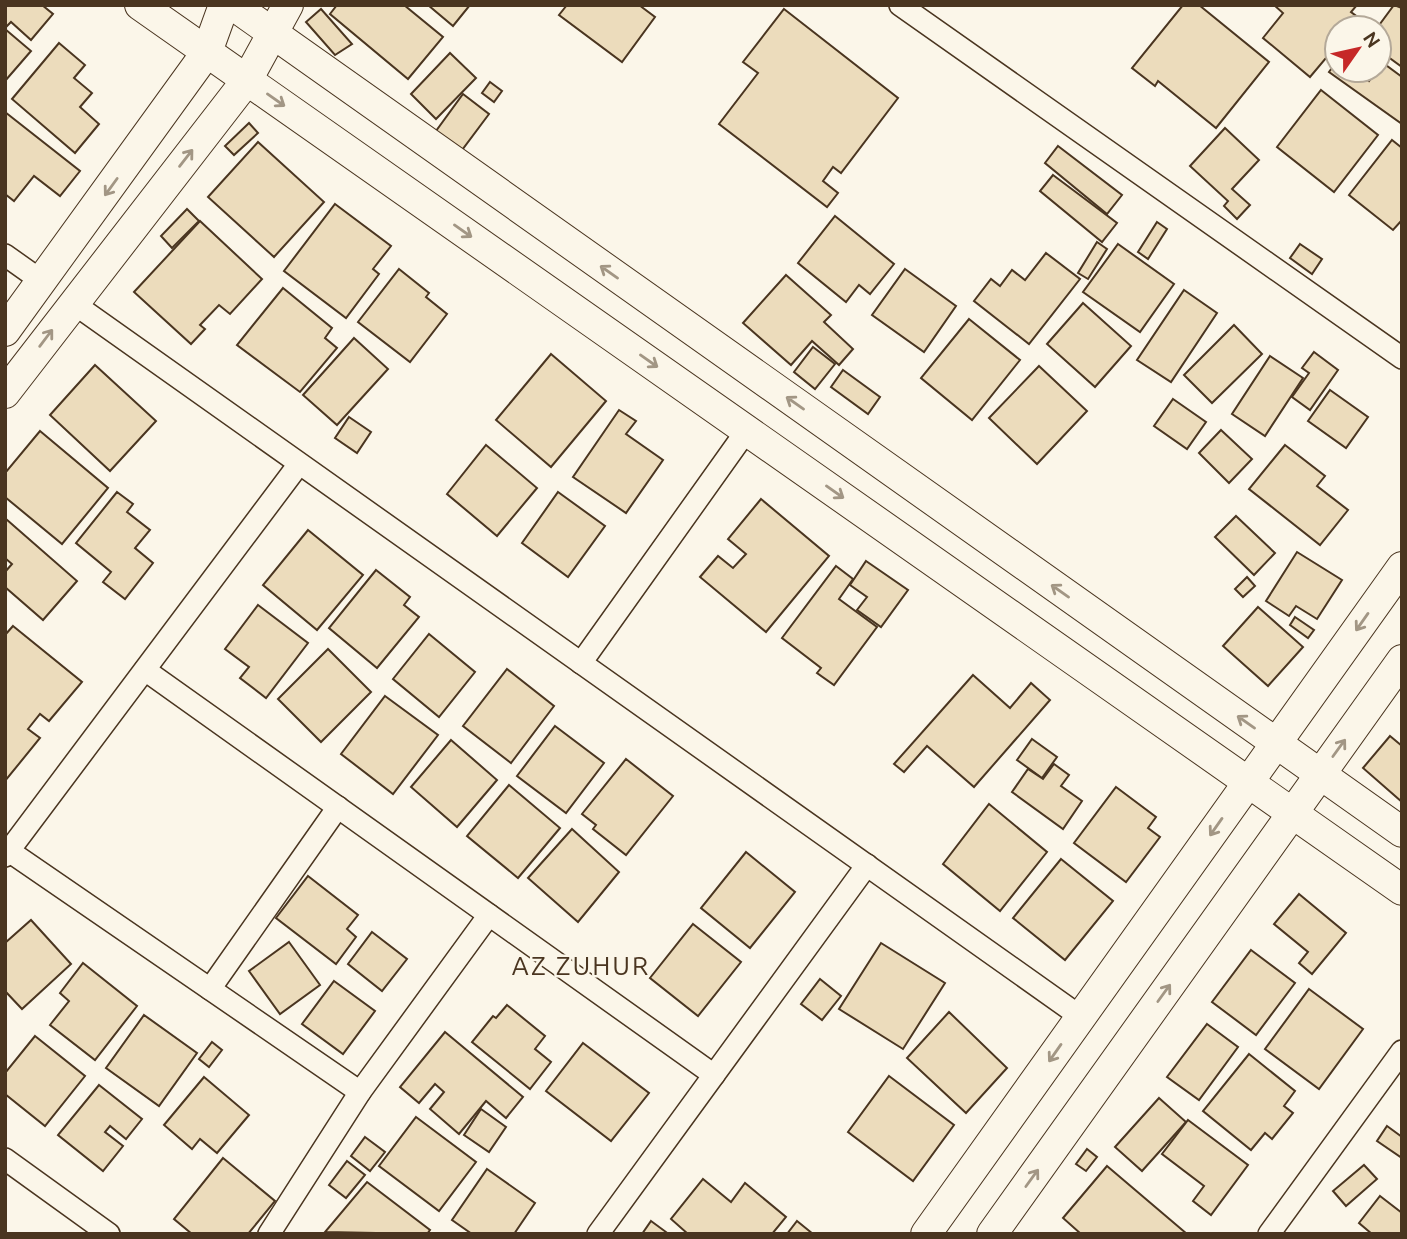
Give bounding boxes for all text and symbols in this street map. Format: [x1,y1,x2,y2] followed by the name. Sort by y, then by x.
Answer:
[1323,14,1393,84] north arrow
[1359,27,1385,52] text: N
[266,93,285,107] one-way arrow
[178,150,193,168] one-way arrow
[104,177,118,196] one-way arrow
[453,224,472,238] one-way arrow
[600,264,619,279] one-way arrow
[39,329,54,348] one-way arrow
[639,354,658,368] one-way arrow
[786,396,805,410] one-way arrow
[825,485,844,499] one-way arrow
[1051,584,1070,598] one-way arrow
[1355,612,1369,631] one-way arrow
[1237,715,1256,729] one-way arrow
[1332,739,1346,758] one-way arrow
[1209,818,1224,837] one-way arrow
[512,951,650,980] district label: AZ ZUHUR
[1157,984,1171,1003] one-way arrow
[1048,1043,1062,1062] one-way arrow
[1024,1169,1039,1188] one-way arrow

